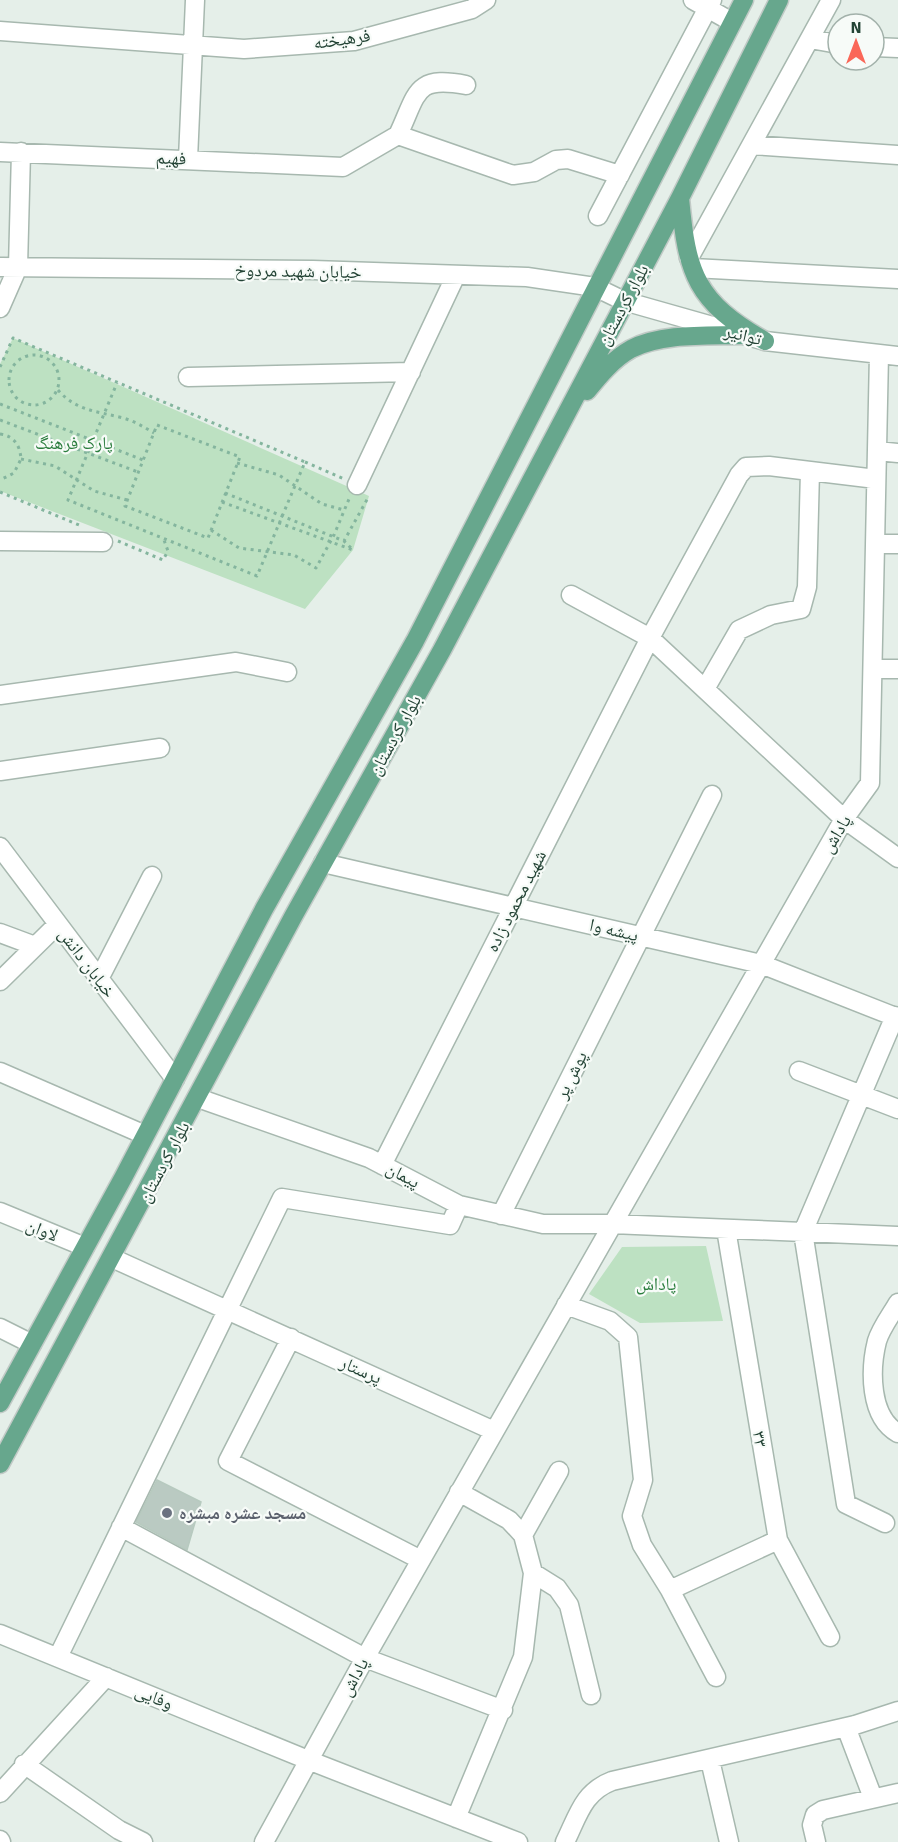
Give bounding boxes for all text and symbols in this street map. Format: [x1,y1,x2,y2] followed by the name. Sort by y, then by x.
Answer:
[826,12,886,72] north arrow
[850,18,862,38] text: N
[312,24,372,54] street label: فرهیخته
[155,146,187,171] street label: فهیم
[234,259,362,284] street label: خیابان شهید مردوخ
[592,261,654,349] street label: بلوار کردستان
[721,320,764,350] street label: توانیر
[35,432,113,454] park label: پارک فرهنگ
[364,691,426,779] street label: بلوار کردستان
[816,811,856,857] street label: پاداش
[481,846,551,956] street label: شهید محمود زاده
[587,914,641,946] street label: پیشه وا
[54,924,120,1002] street label: خیابان دانش
[550,1048,592,1103] street label: پوش پر
[133,1118,195,1206] street label: بلوار کردستان
[382,1157,424,1193] street label: پیمان
[23,1214,61,1246] street label: لاوان
[636,1273,676,1295] park label: پاداش
[336,1351,385,1389] street label: پرستار
[748,1429,772,1449] street label: ۳۳
[179,1502,306,1524] place label: مسجد عشره مبشره
[160,1506,174,1520] marker: مسجد عشره مبشره
[335,1654,374,1700] street label: پاداش
[132,1679,176,1715] street label: وفایی

